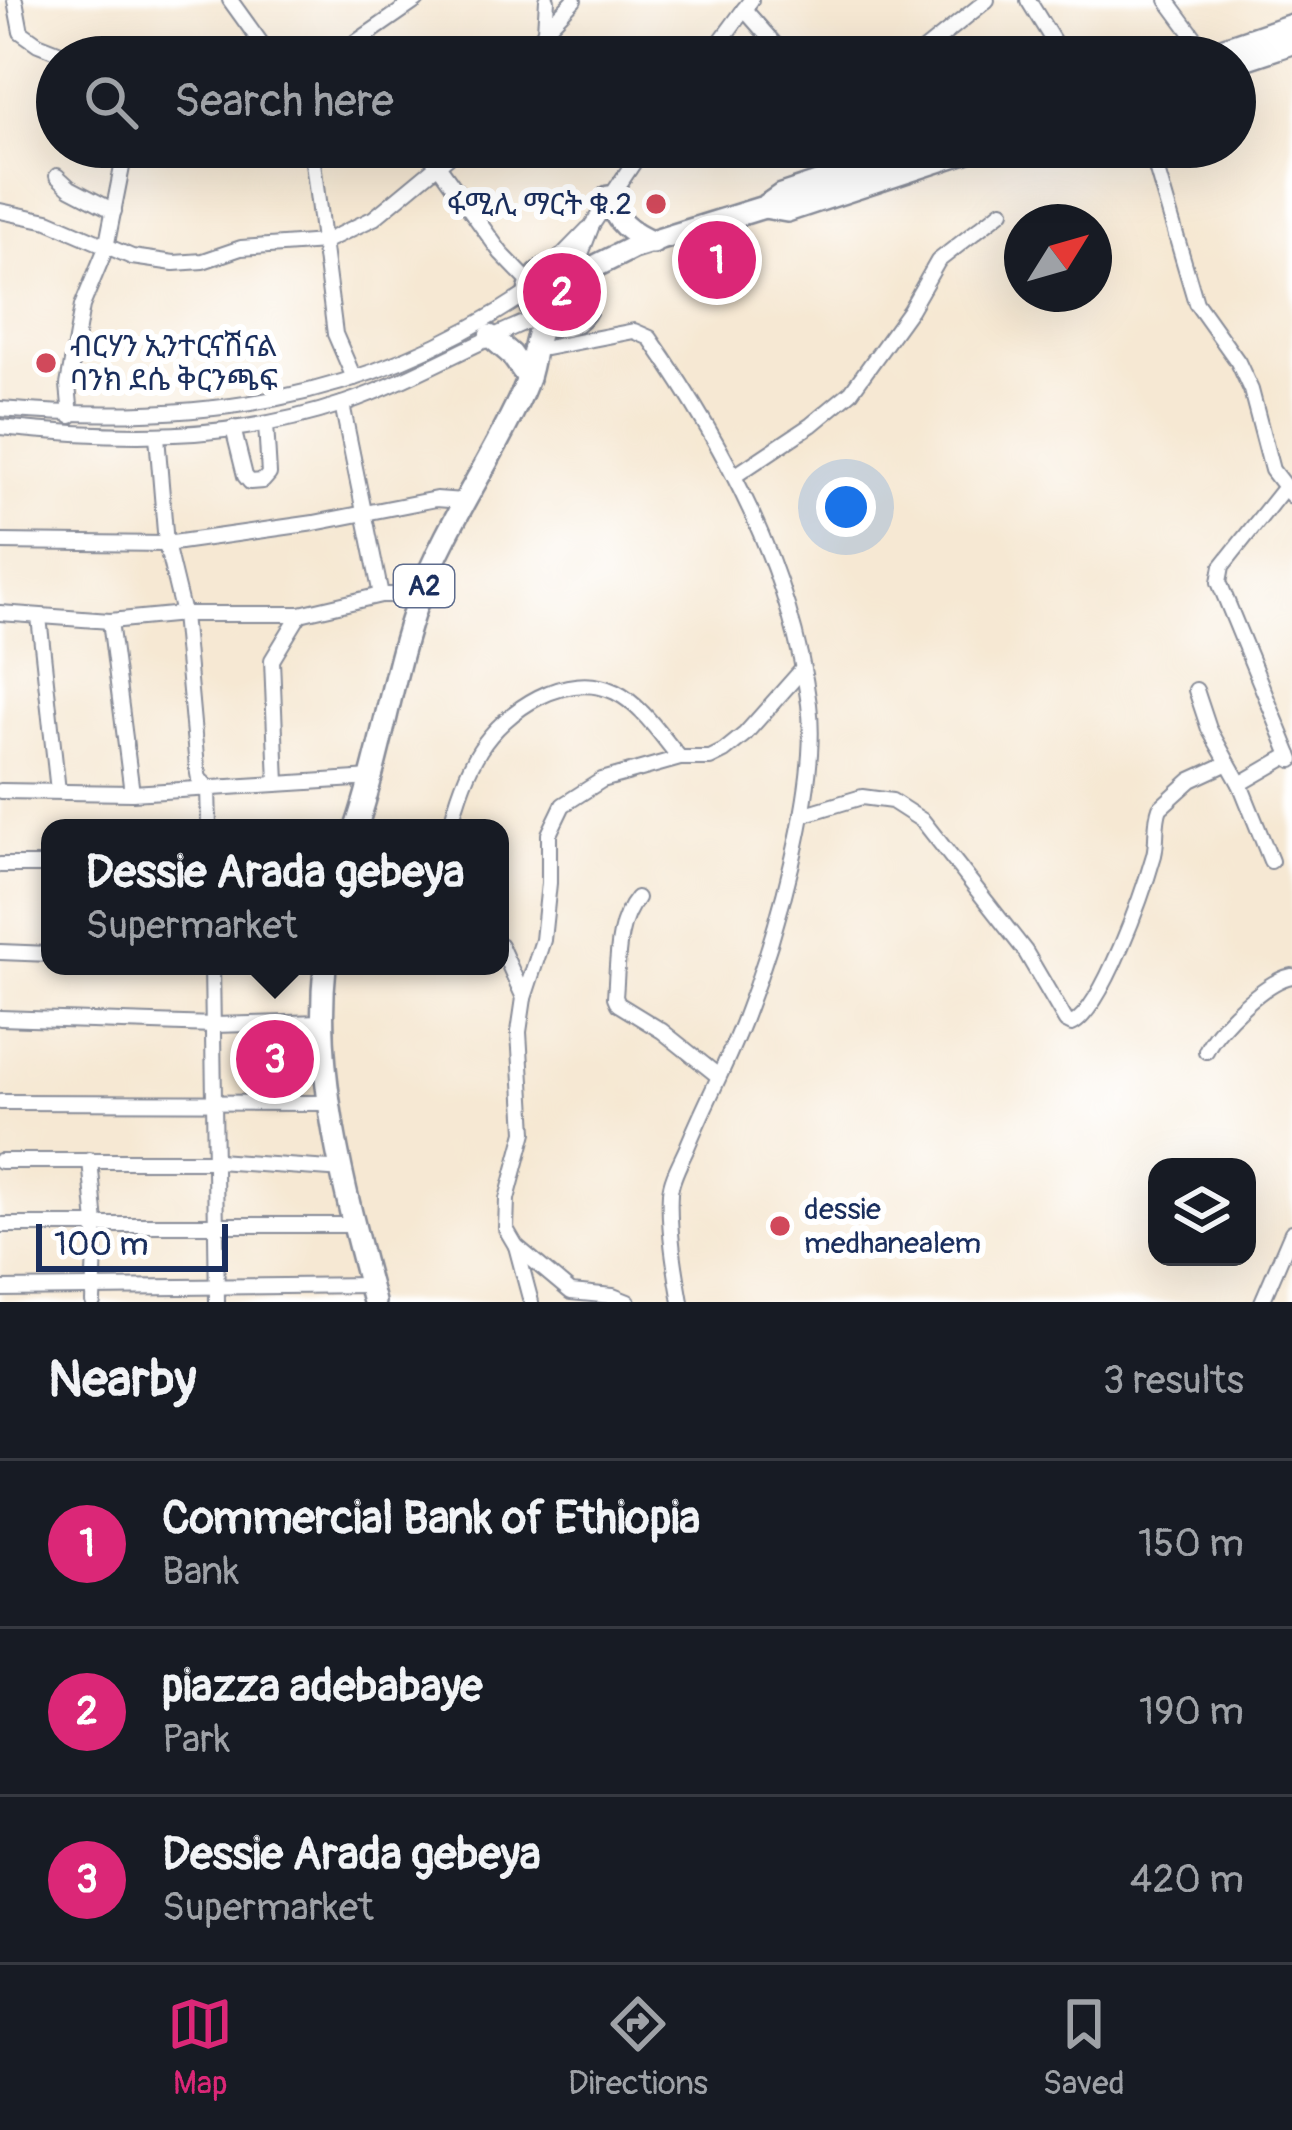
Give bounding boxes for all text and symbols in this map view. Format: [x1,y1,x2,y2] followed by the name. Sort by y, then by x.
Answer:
[36,36,1256,168] search box
[78,69,144,135] icon: search
[174,74,394,130] text: Search here
[447,186,632,223] place label: ፋሚሊ ማርት ቁ.2
[643,191,669,217] marker: ፋሚሊ ማርት ቁ.2
[1004,204,1112,312] north arrow
[678,215,756,305] pin: 1
[523,247,601,337] pin: 2
[70,328,278,399] place label: ብርሃን ኢንተርናሽናል ባንክ ደሴ ቅርንጫፍ
[33,350,59,376] marker: ብርሃን ኢንተርናሽናል ባንክ ደሴ ቅርንጫፍ
[816,477,876,537] your location
[394,565,454,607] road number: A2
[41,819,509,975] popup
[86,845,464,901] text: Dessie Arada gebeya
[86,901,297,950] text: Supermarket
[236,1014,314,1104] pin: 3
[1148,1158,1256,1266] map controls
[1148,1158,1256,1266] button: layers
[804,1191,981,1262] place label: dessie medhanealem
[767,1213,793,1239] marker: dessie medhanealem
[36,1218,228,1271] scale bar
[54,1224,148,1265] text: 100 m
[48,1348,196,1412] text: Nearby
[1103,1356,1244,1405] text: 3 results
[162,1491,700,1547] text: Commercial Bank of Ethiopia
[79,1519,95,1568] text: 1
[1138,1519,1244,1568] text: 150 m
[162,1547,239,1596] text: Bank
[162,1659,482,1715] text: piazza adebabaye
[76,1687,98,1736] text: 2
[1139,1687,1244,1736] text: 190 m
[162,1715,230,1764] text: Park
[162,1827,541,1883] text: Dessie Arada gebeya
[76,1855,98,1904] text: 3
[1130,1855,1244,1904] text: 420 m
[162,1883,374,1932] text: Supermarket
[167,1991,233,2104] tab: Map
[568,1991,708,2104] tab: Directions
[1043,1991,1125,2104] tab: Saved

